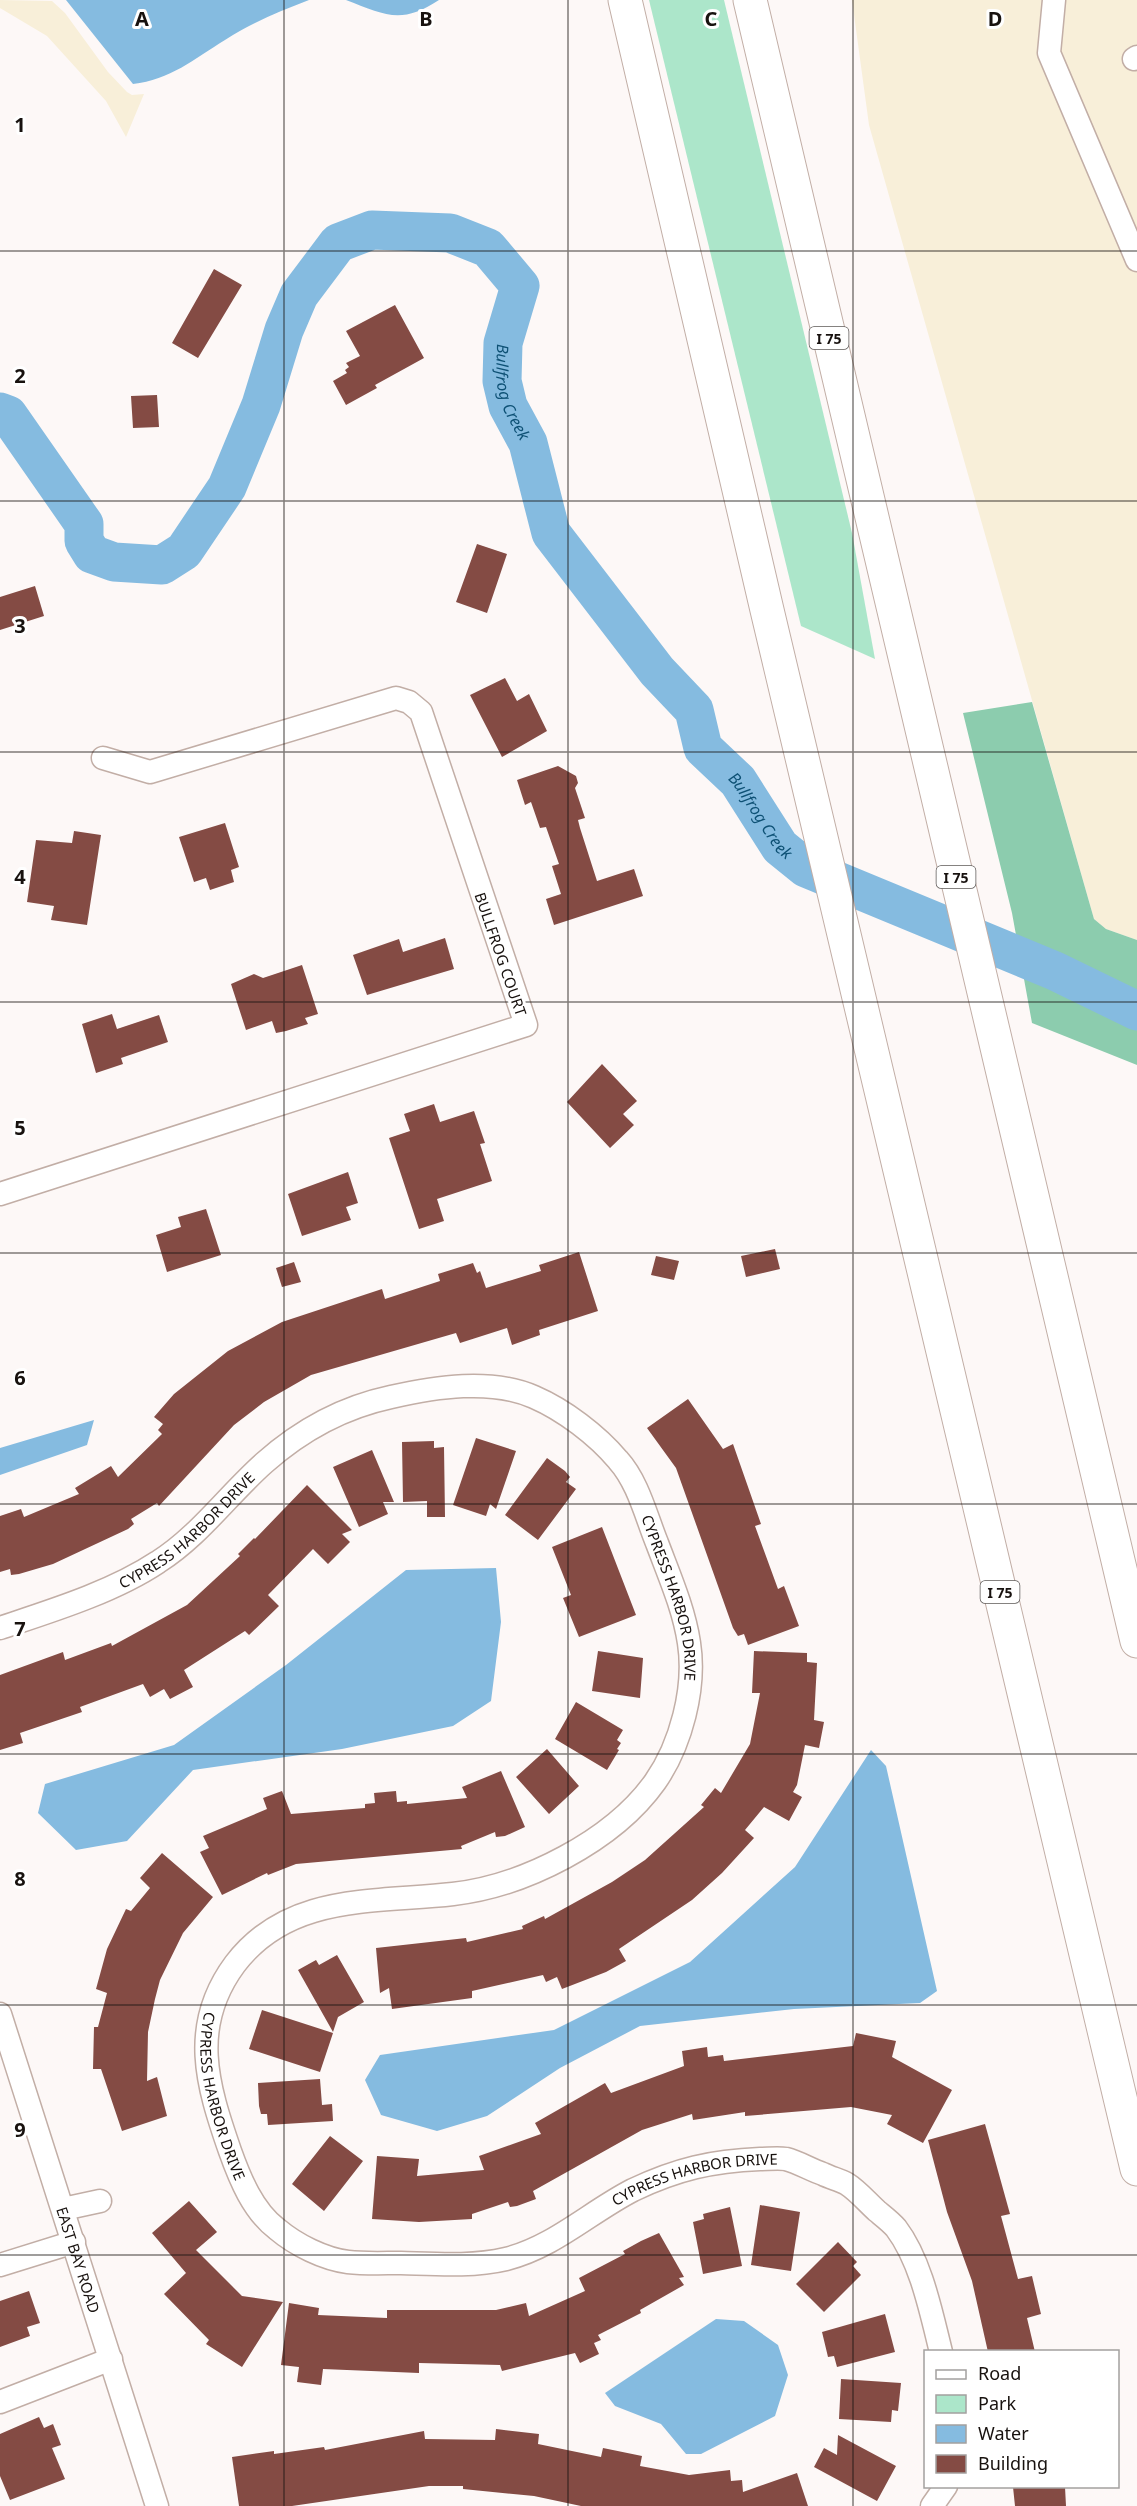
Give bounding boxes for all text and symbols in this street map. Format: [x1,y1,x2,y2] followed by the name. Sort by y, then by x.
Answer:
[135,5,149,32] text: A
[419,5,433,32] text: B
[705,5,718,32] text: C
[988,5,1002,32] text: D
[14,111,26,138] text: 1
[810,327,848,349] road number: I 75
[491,344,536,445] water label: Bullfrog Creek
[14,362,26,389] text: 2
[14,612,26,639] text: 3
[724,767,798,864] water label: Bullfrog Creek
[14,863,26,890] text: 4
[936,866,976,888] road number: I 75
[470,889,532,1019] street label: BULLFROG COURT
[14,1114,26,1141] text: 5
[14,1364,26,1391] text: 6
[115,1467,259,1592] street label: CYPRESS HARBOR DRIVE
[637,1512,701,1682] street label: CYPRESS HARBOR DRIVE
[980,1581,1020,1603] road number: I 75
[14,1615,26,1642] text: 7
[14,1865,26,1892] text: 8
[196,2010,250,2183] street label: CYPRESS HARBOR DRIVE
[14,2116,26,2143] text: 9
[608,2149,778,2210] street label: CYPRESS HARBOR DRIVE
[52,2204,105,2316] street label: EAST BAY ROAD
[924,2350,1119,2488] legend
[978,2361,1021,2385] text: Road
[978,2391,1016,2415] text: Park
[978,2421,1029,2445] text: Water
[978,2451,1048,2475] text: Building

